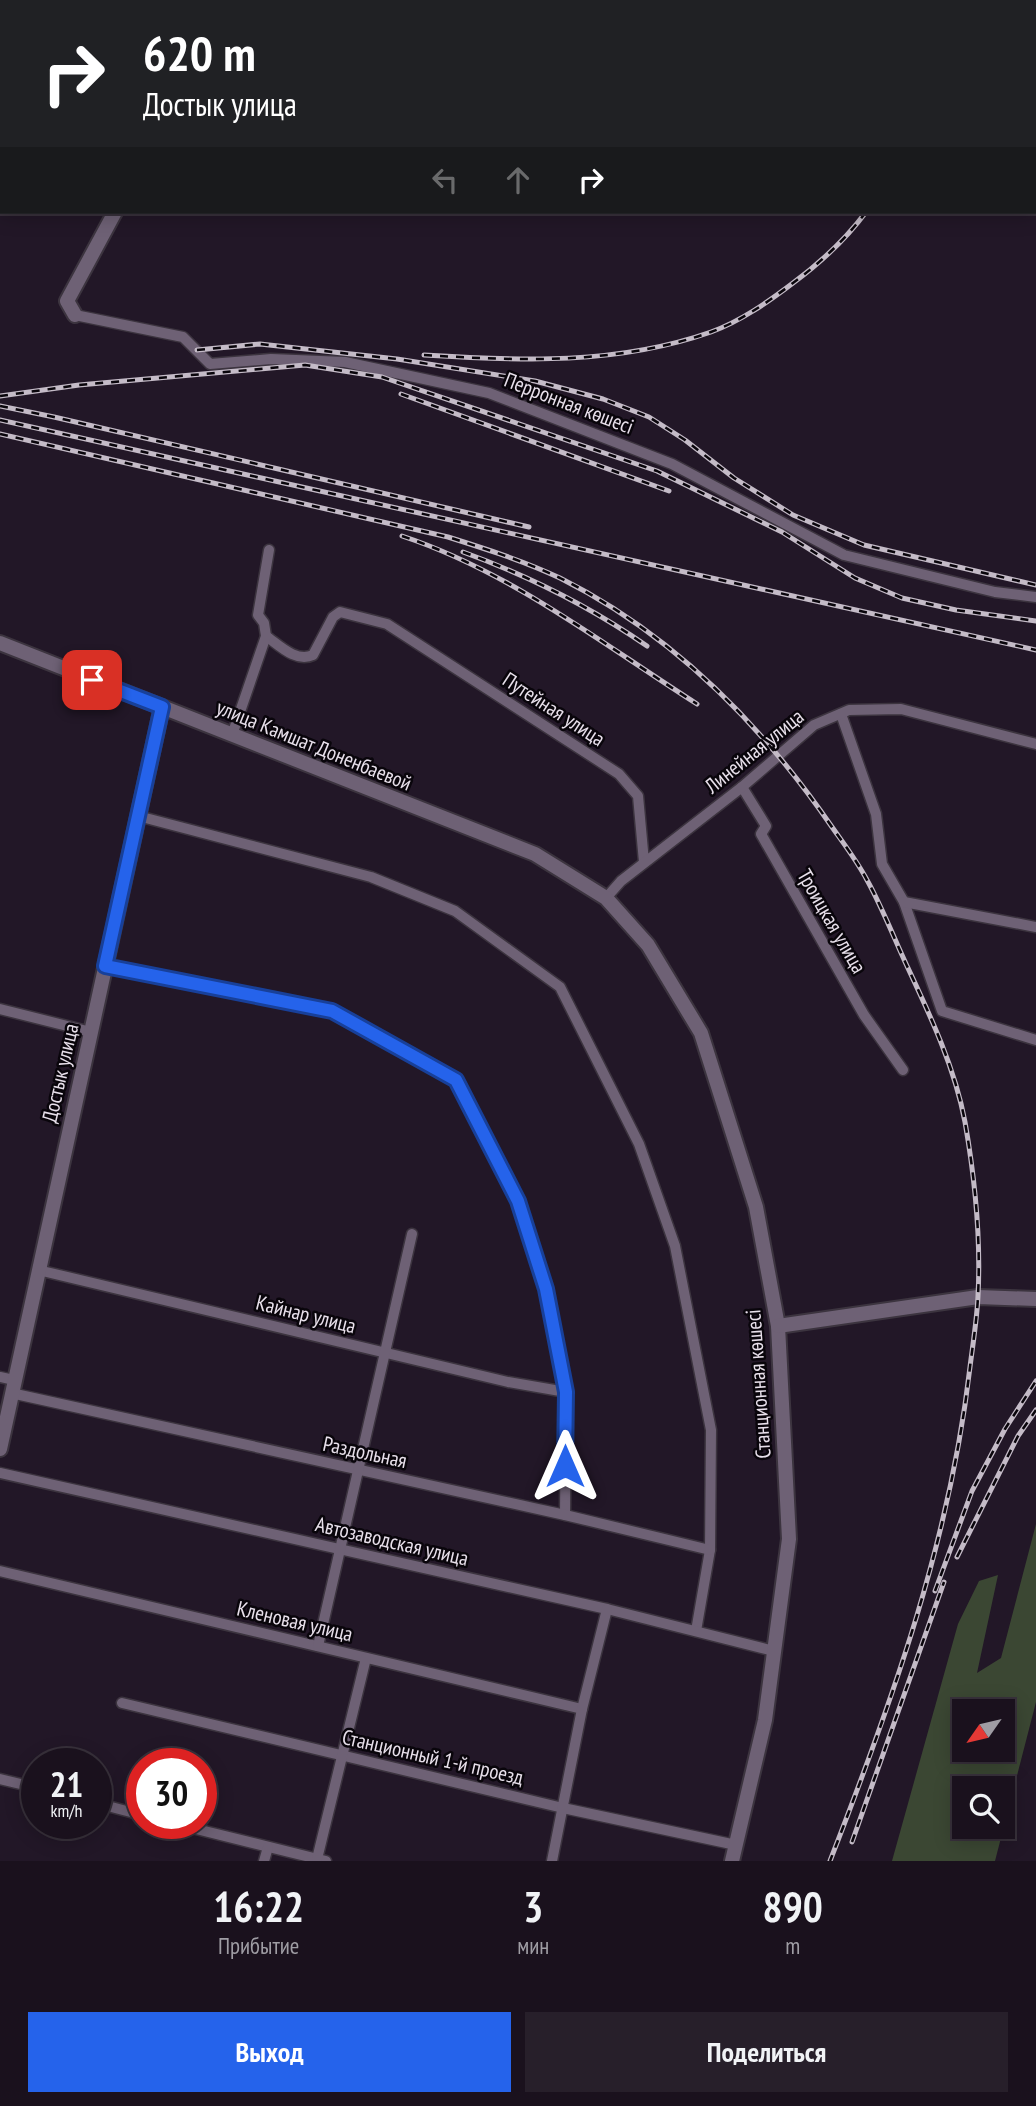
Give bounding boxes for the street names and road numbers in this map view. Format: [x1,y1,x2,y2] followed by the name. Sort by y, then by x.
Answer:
[501,366,637,440] street label: Перронная көшесі
[498,666,610,752] street label: Путейная улица
[212,693,416,797] street label: улица Камшат Доненбаевой
[698,703,809,800] street label: Линейная улица
[791,864,873,978] street label: Троицкая улица
[35,1021,85,1125] street label: Достык улица
[253,1289,359,1339] street label: Кайнар улица
[739,1308,777,1460] street label: Станционная көшесі
[321,1430,409,1474] street label: Раздольная
[313,1510,471,1572] street label: Автозаводская улица
[234,1595,356,1647] street label: Кленовая улица
[340,1723,526,1791] street label: Станционный 1-й проезд

